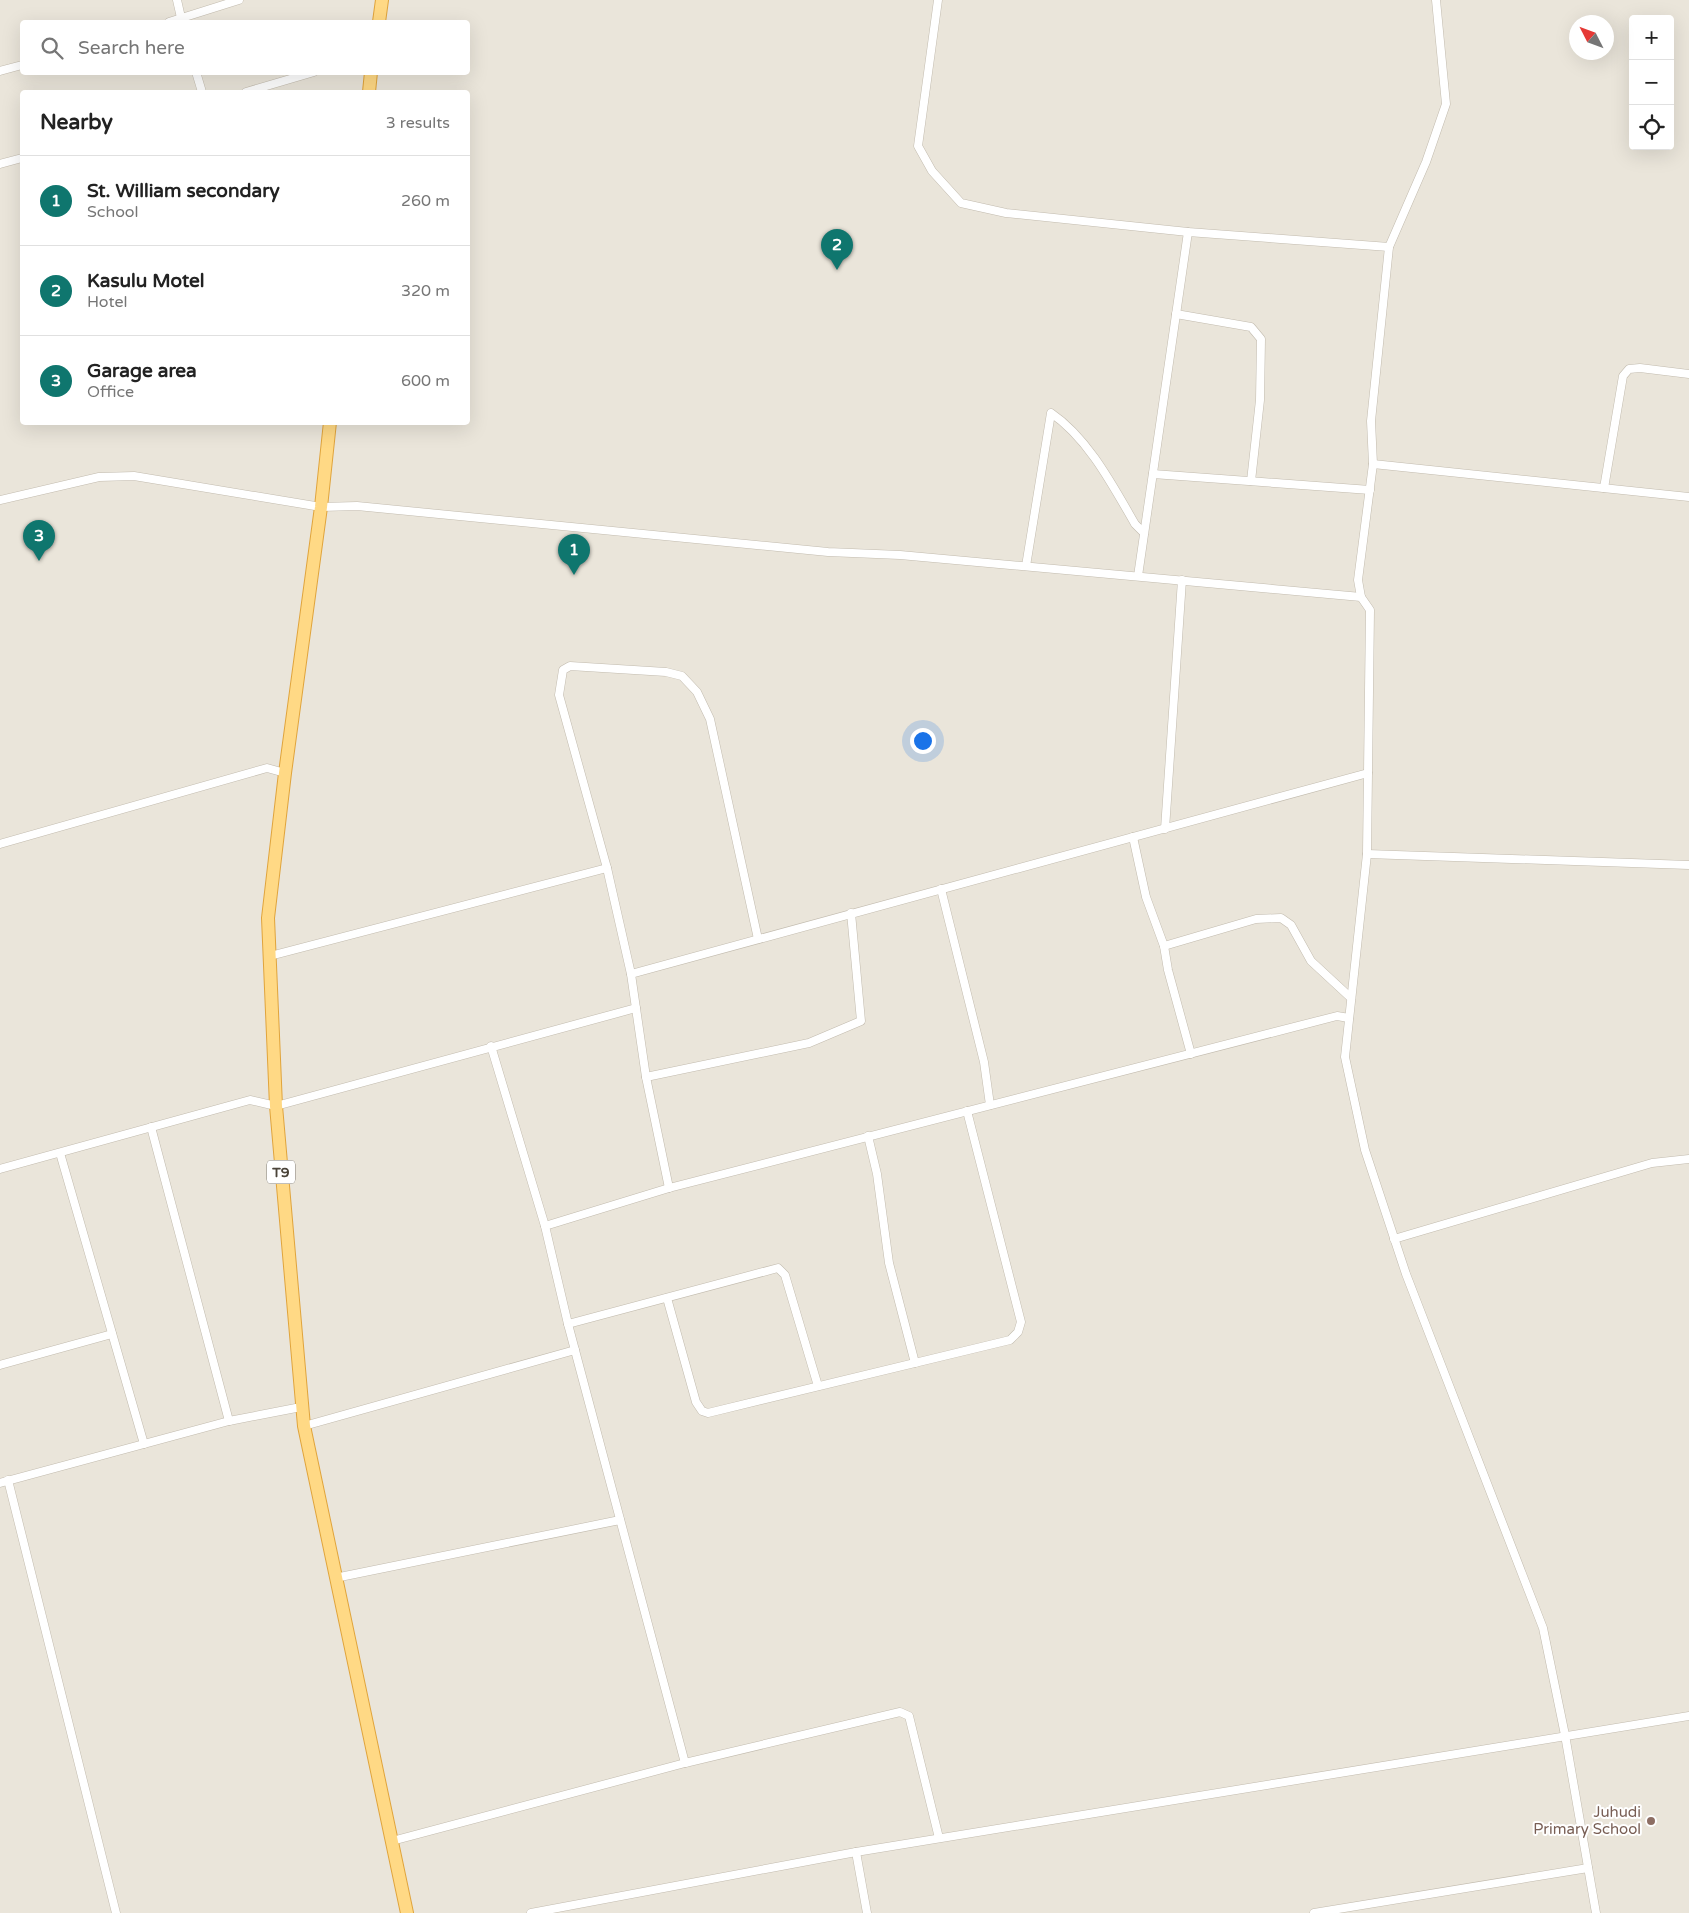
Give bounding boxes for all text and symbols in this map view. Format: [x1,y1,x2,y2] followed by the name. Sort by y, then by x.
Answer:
[1569,15,1614,60] north arrow
[1629,15,1674,150] map controls
[1629,15,1674,60] button: +
[20,20,470,75] search box
[38,34,66,62] icon: search
[78,37,185,59] text: Search here
[1629,60,1674,105] button: −
[1629,105,1674,150] button: locate
[40,110,113,135] text: Nearby
[386,113,450,133] text: 3 results
[87,180,280,202] text: St. William secondary
[51,191,61,211] text: 1
[401,191,450,211] text: 260 m
[87,202,139,222] text: School
[821,229,853,270] pin: 2
[87,270,205,292] text: Kasulu Motel
[51,281,61,301] text: 2
[401,281,450,301] text: 320 m
[87,292,128,312] text: Hotel
[87,360,197,382] text: Garage area
[51,371,61,391] text: 3
[401,371,450,391] text: 600 m
[87,382,134,402] text: Office
[23,520,55,561] pin: 3
[558,534,590,575] pin: 1
[910,728,936,754] your location
[267,1160,295,1184] road number: T9
[1533,1803,1641,1838] place label: Juhudi Primary School
[1645,1815,1657,1827] marker: Juhudi Primary School

